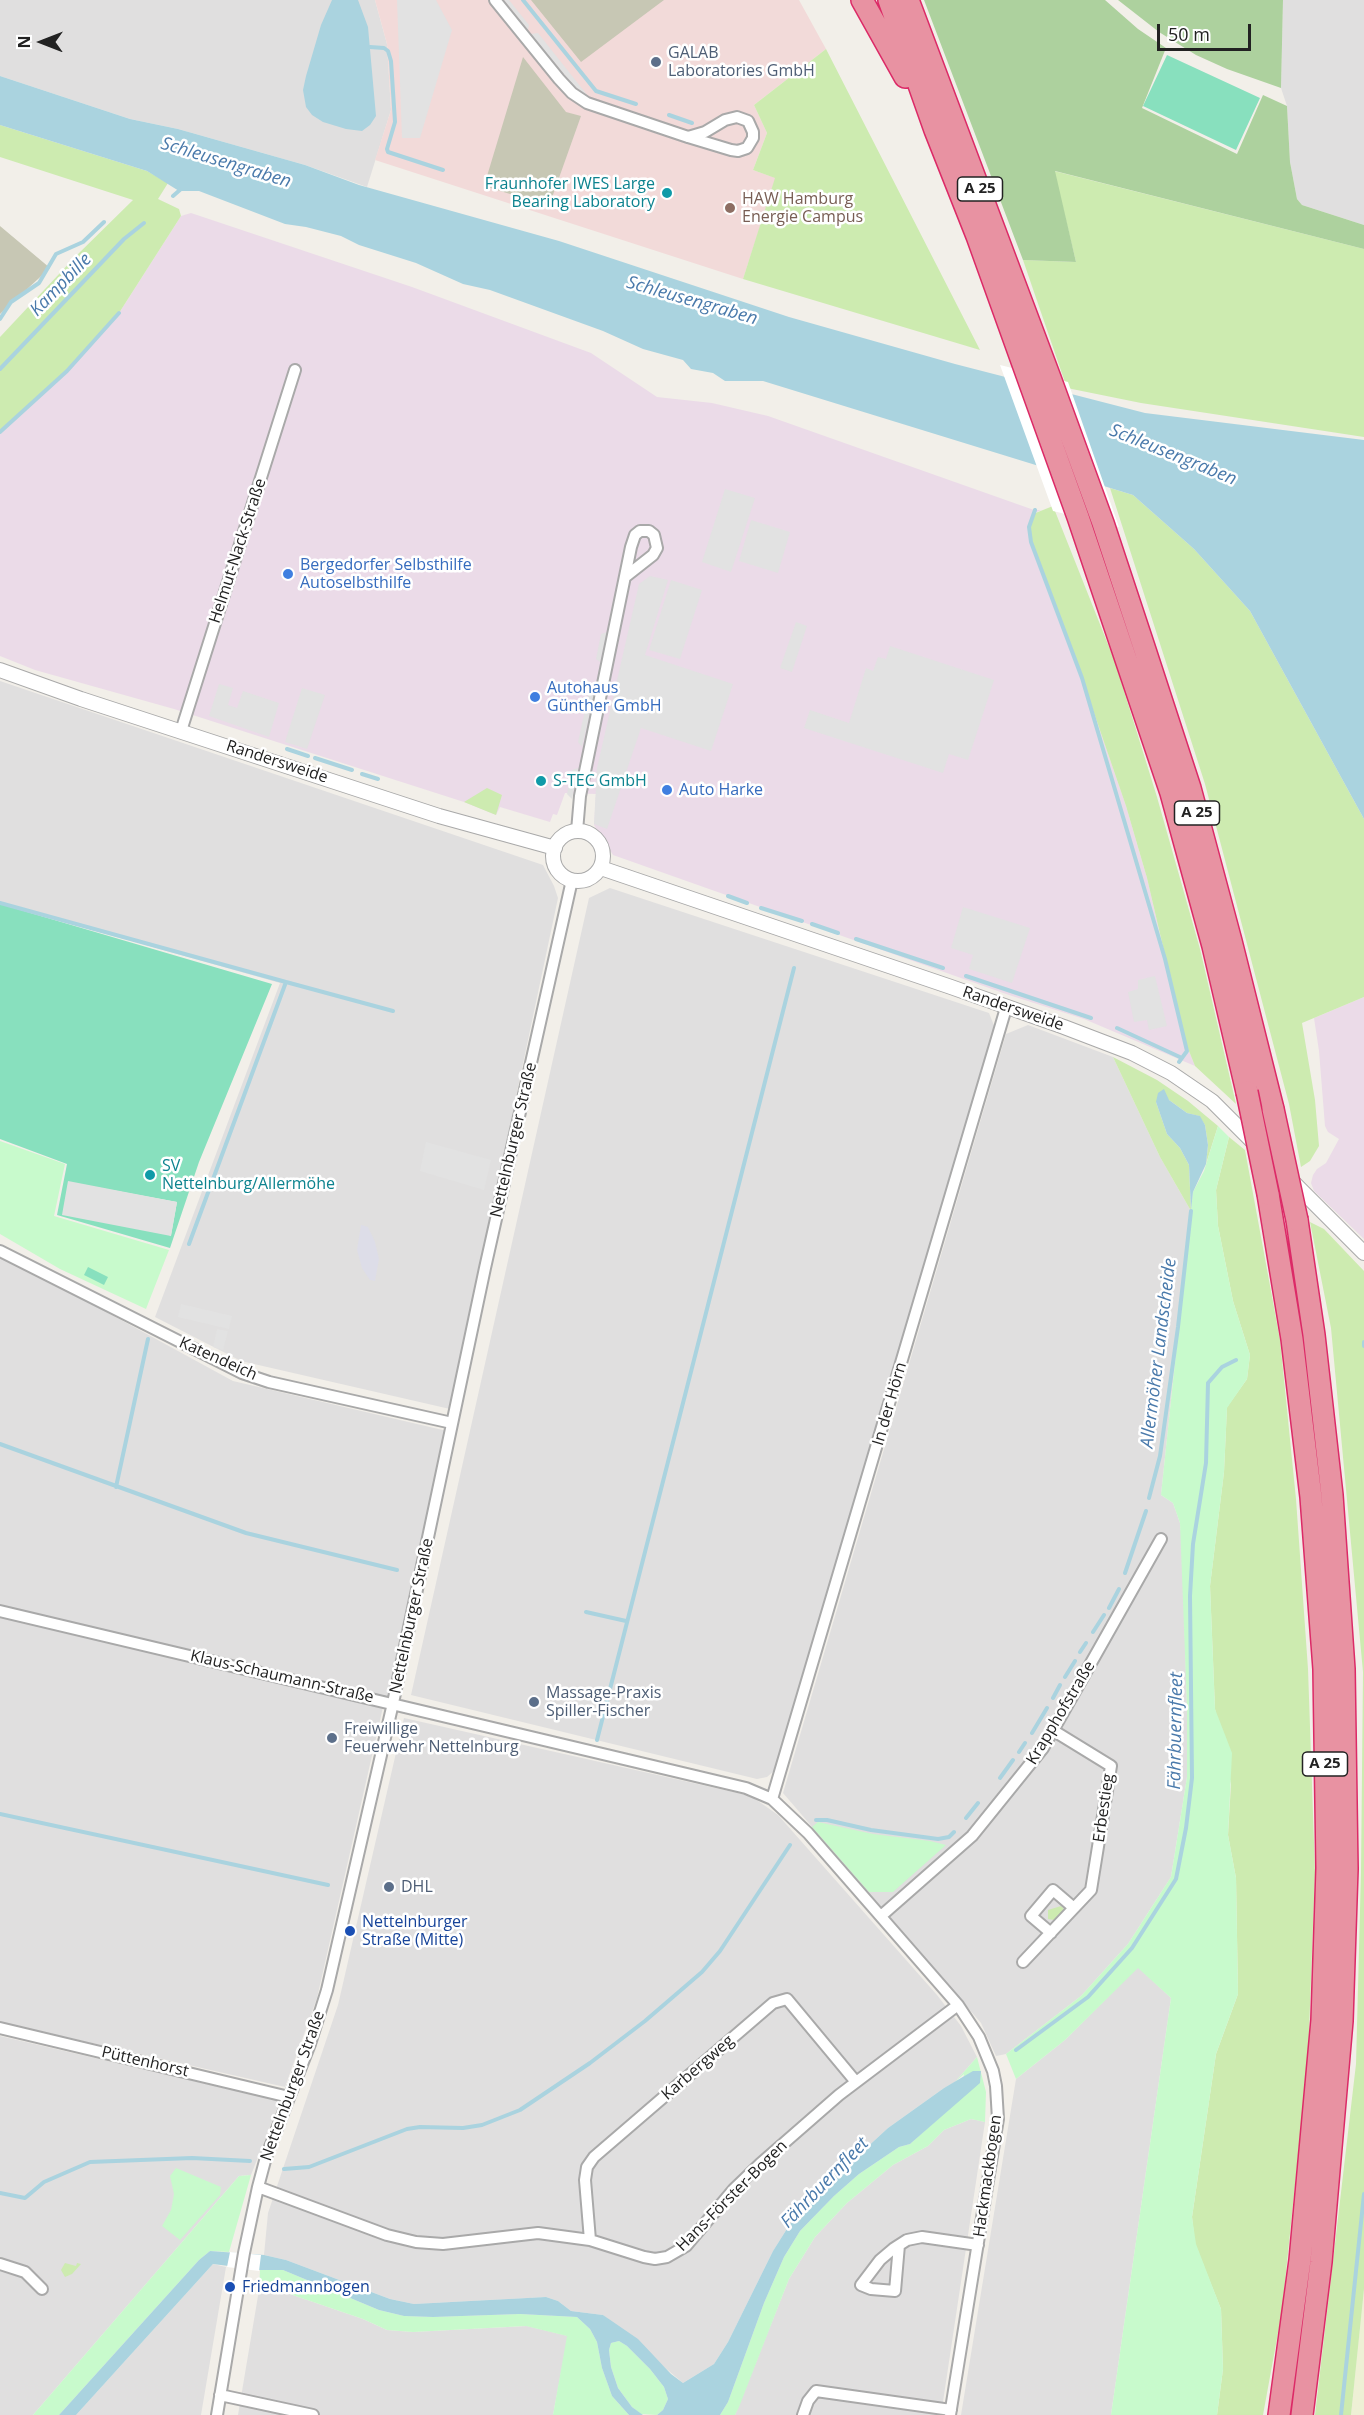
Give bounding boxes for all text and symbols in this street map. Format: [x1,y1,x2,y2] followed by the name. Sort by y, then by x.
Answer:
[12,12,72,72] north arrow
[1160,12,1254,50] scale bar
[1168,22,1210,46] text: 50 m
[13,36,35,49] text: N
[668,43,815,81] place label: GALAB Laboratories GmbH
[649,55,663,69] marker: GALAB Laboratories GmbH
[158,133,294,193] water label: Schleusengraben
[485,174,655,212] place label: Fraunhofer IWES Large Bearing Laboratory
[958,177,1002,201] road number: A 25
[660,186,674,200] marker: Fraunhofer IWES Large Bearing Laboratory
[742,189,863,227] place label: HAW Hamburg Energie Campus
[723,201,737,215] marker: HAW Hamburg Energie Campus
[26,249,96,321] water label: Kampbille
[624,272,760,330] water label: Schleusengraben
[1106,420,1240,490] water label: Schleusengraben
[205,476,271,626] street label: Helmut-Nack-Straße
[300,555,472,593] place label: Bergedorfer Selbsthilfe Autoselbsthilfe
[281,567,295,581] marker: Bergedorfer Selbsthilfe Autoselbsthilfe
[547,678,661,716] place label: Autohaus Günther GmbH
[528,690,542,704] marker: Autohaus Günther GmbH
[224,737,330,787] street label: Randersweide
[553,771,647,791] place label: S-TEC GmbH
[534,774,548,788] marker: S-TEC GmbH
[679,780,763,800] place label: Auto Harke
[660,783,674,797] marker: Auto Harke
[1174,801,1220,825] road number: A 25
[960,983,1066,1035] street label: Randersweide
[487,1061,541,1219] street label: Nettelnburger Straße
[162,1156,335,1194] place label: SV Nettelnburg/Allermöhe
[143,1168,157,1182] marker: SV Nettelnburg/Allermöhe
[1137,1257,1181,1449] water label: Allermöher Landscheide
[176,1333,260,1385] street label: Katendeich
[869,1360,911,1448] street label: In der Hörn
[386,1536,438,1696] street label: Nettelnburger Straße
[188,1647,376,1707] street label: Klaus-Schaumann-Straße
[1023,1658,1099,1768] street label: Krapphofstraße
[1164,1672,1188,1790] water label: Fährbuernfleet
[546,1683,661,1721] place label: Massage-Praxis Spiller-Fischer
[527,1695,541,1709] marker: Massage-Praxis Spiller-Fischer
[344,1719,519,1757] place label: Freiwillige Feuerwehr Nettelnburg
[325,1731,339,1745] marker: Freiwillige Feuerwehr Nettelnburg
[1302,1752,1348,1776] road number: A 25
[1090,1772,1118,1844] street label: Erbestieg
[401,1877,433,1897] place label: DHL
[382,1880,396,1894] marker: DHL
[362,1912,468,1950] place label: Nettelnburger Straße (Mitte)
[343,1924,357,1938] marker: Nettelnburger Straße (Mitte)
[257,2008,329,2164] street label: Nettelnburger Straße
[658,2031,738,2105] street label: Karbergweg
[100,2043,190,2081] street label: Püttenhorst
[970,2114,1006,2238] street label: Hackmackbogen
[776,2133,874,2233] water label: Fährbuernfleet
[672,2136,792,2256] street label: Hans-Förster-Bogen
[242,2277,370,2297] place label: Friedmannbogen
[223,2280,237,2294] marker: Friedmannbogen

